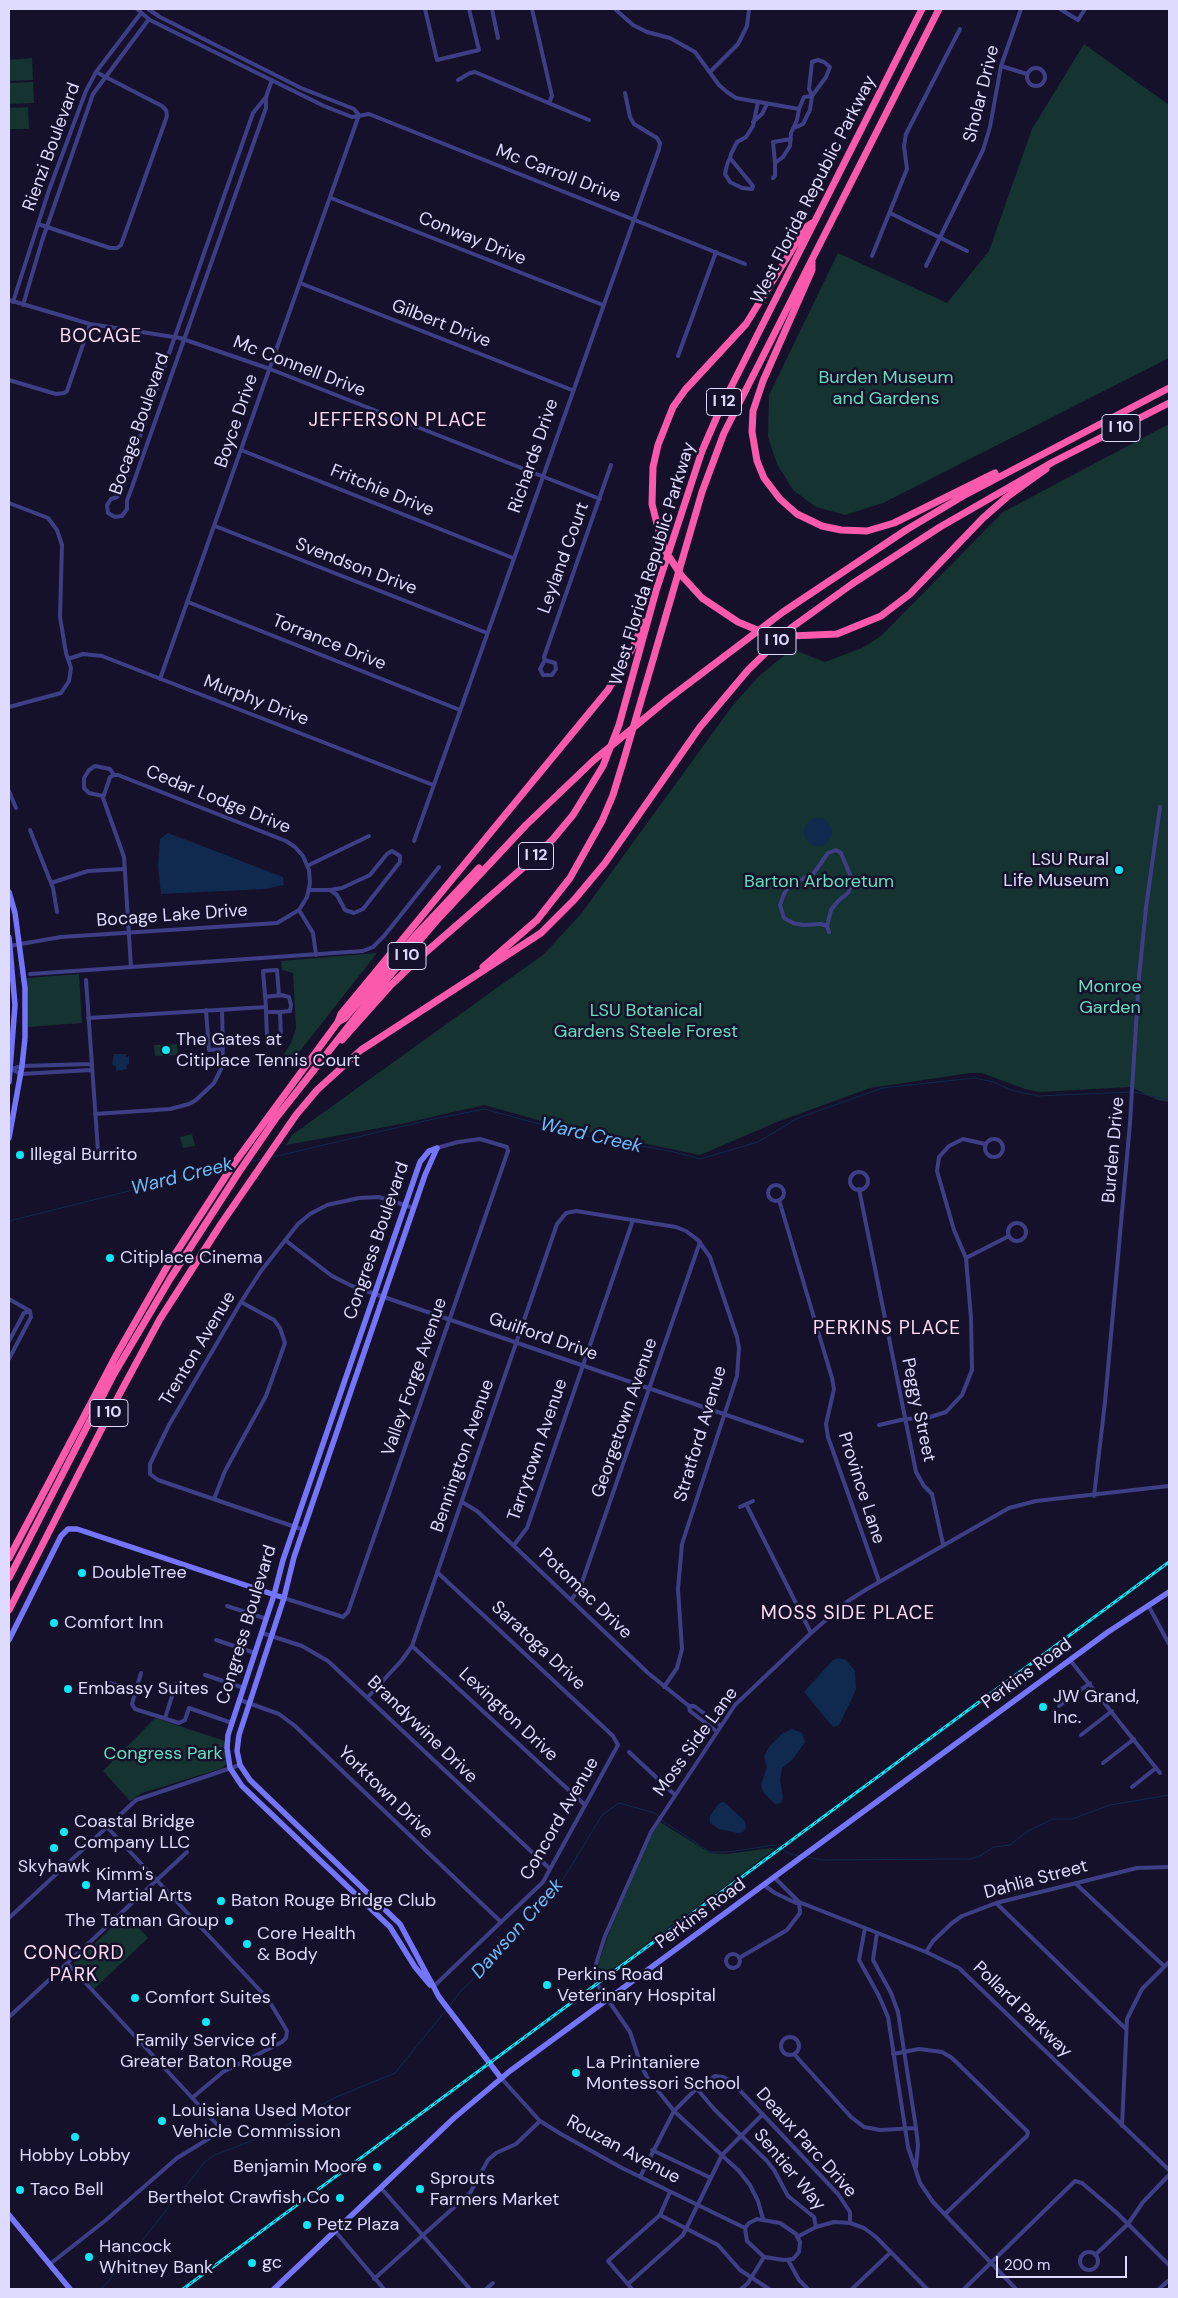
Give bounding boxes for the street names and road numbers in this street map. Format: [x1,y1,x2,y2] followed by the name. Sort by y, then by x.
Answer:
[960,43,1004,145] street label: Sholar Drive
[747,72,881,308] street label: West Florida Republic Parkway
[19,80,85,214] street label: Rienzi Boulevard
[493,140,623,208] street label: Mc Carroll Drive
[415,208,529,270] street label: Conway Drive
[388,295,494,353] street label: Gilbert Drive
[230,332,368,402] street label: Mc Connell Drive
[106,350,174,498] street label: Bocage Boulevard
[211,371,263,471] street label: Boyce Drive
[706,388,742,416] road number: I 12
[504,396,564,516] street label: Richards Drive
[1102,414,1140,442] road number: I 10
[606,440,700,688] street label: West Florida Republic Parkway
[327,460,437,522] street label: Fritchie Drive
[534,499,594,617] street label: Leyland Court
[292,534,420,600] street label: Svendson Drive
[269,610,389,676] street label: Torrance Drive
[758,627,796,654] road number: I 10
[200,671,312,731] street label: Murphy Drive
[143,761,293,839] street label: Cedar Lodge Drive
[518,842,554,869] road number: I 12
[96,900,248,932] street label: Bocage Lake Drive
[388,942,426,969] road number: I 10
[1099,1096,1129,1204] street label: Burden Drive
[340,1159,414,1323] street label: Congress Boulevard
[155,1288,241,1410] street label: Trenton Avenue
[378,1295,452,1459] street label: Valley Forge Avenue
[486,1308,600,1366] street label: Guilford Drive
[587,1335,663,1501] street label: Georgetown Avenue
[896,1356,940,1464] street label: Peggy Street
[670,1364,732,1504] street label: Stratford Avenue
[504,1376,572,1524] street label: Tarrytown Avenue
[427,1377,499,1535] street label: Bennington Avenue
[90,1400,128,1426] road number: I 10
[833,1429,889,1547] street label: Province Lane
[212,1543,282,1707] street label: Congress Boulevard
[534,1544,636,1644] street label: Potomac Drive
[486,1597,590,1695] street label: Saratoga Drive
[978,1634,1076,1714] street label: Perkins Road
[454,1664,562,1766] street label: Lexington Drive
[362,1672,482,1788] street label: Brandywine Drive
[649,1683,743,1801] street label: Moss Side Lane
[333,1742,437,1844] street label: Yorktown Drive
[516,1754,604,1884] street label: Concord Avenue
[982,1856,1090,1904] street label: Dahlia Street
[652,1874,750,1954] street label: Perkins Road
[968,1957,1076,2063] street label: Pollard Parkway
[751,2084,861,2202] street label: Deaux Parc Drive
[563,2111,683,2189] street label: Rouzan Avenue
[749,2125,829,2215] street label: Sentier Way

